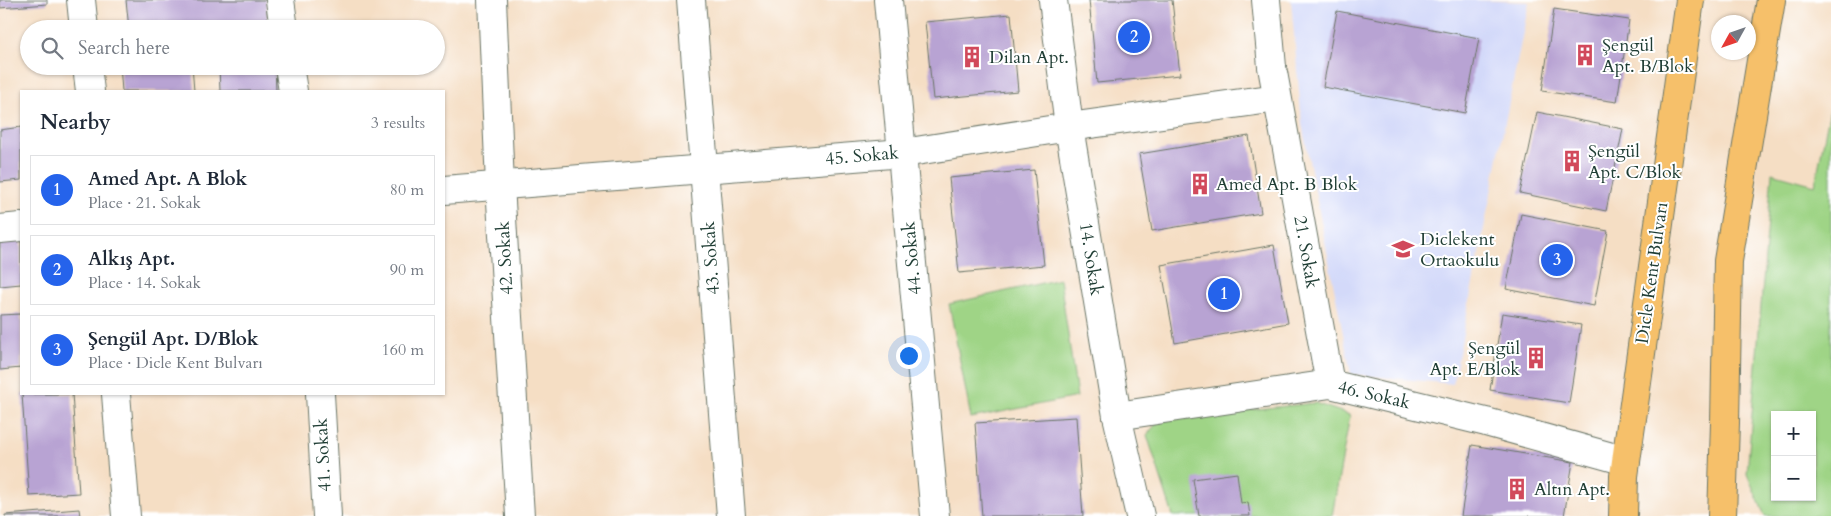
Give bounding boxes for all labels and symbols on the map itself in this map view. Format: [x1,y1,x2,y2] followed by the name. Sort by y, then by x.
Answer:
[1711,15,1756,60] north arrow
[1118,18,1150,56] pin: 2
[1602,33,1694,79] place label: Şengül Apt. B/Blok
[1572,42,1598,68] building icon: Şengül Apt. B/Blok
[959,44,985,70] building icon: Dilan Apt.
[989,45,1069,70] place label: Dilan Apt.
[1588,139,1682,185] place label: Şengül Apt. C/Blok
[824,140,900,172] street label: 45. Sokak
[1559,148,1585,174] building icon: Şengül Apt. C/Blok
[1187,171,1213,197] building icon: Amed Apt. B Blok
[1216,172,1358,197] place label: Amed Apt. B Blok
[1630,200,1674,346] street label: Dicle Kent Bulvarı
[1287,214,1325,291] street label: 21. Sokak
[491,220,519,295] street label: 42. Sokak
[696,220,726,296] street label: 43. Sokak
[896,220,928,296] street label: 44. Sokak
[1073,221,1109,298] street label: 14. Sokak
[1420,227,1499,273] place label: Diclekent Ortaokulu
[1390,236,1416,262] school or university icon: Diclekent Ortaokulu
[1541,241,1573,279] pin: 3
[1208,275,1240,313] pin: 1
[1429,336,1520,382] place label: Şengül Apt. E/Blok
[896,343,922,369] your location
[1523,345,1549,371] building icon: Şengül Apt. E/Blok
[1335,375,1413,416] street label: 46. Sokak
[309,417,337,492] street label: 41. Sokak
[1504,476,1530,502] building icon: Altın Apt.
[1534,477,1610,502] place label: Altın Apt.

